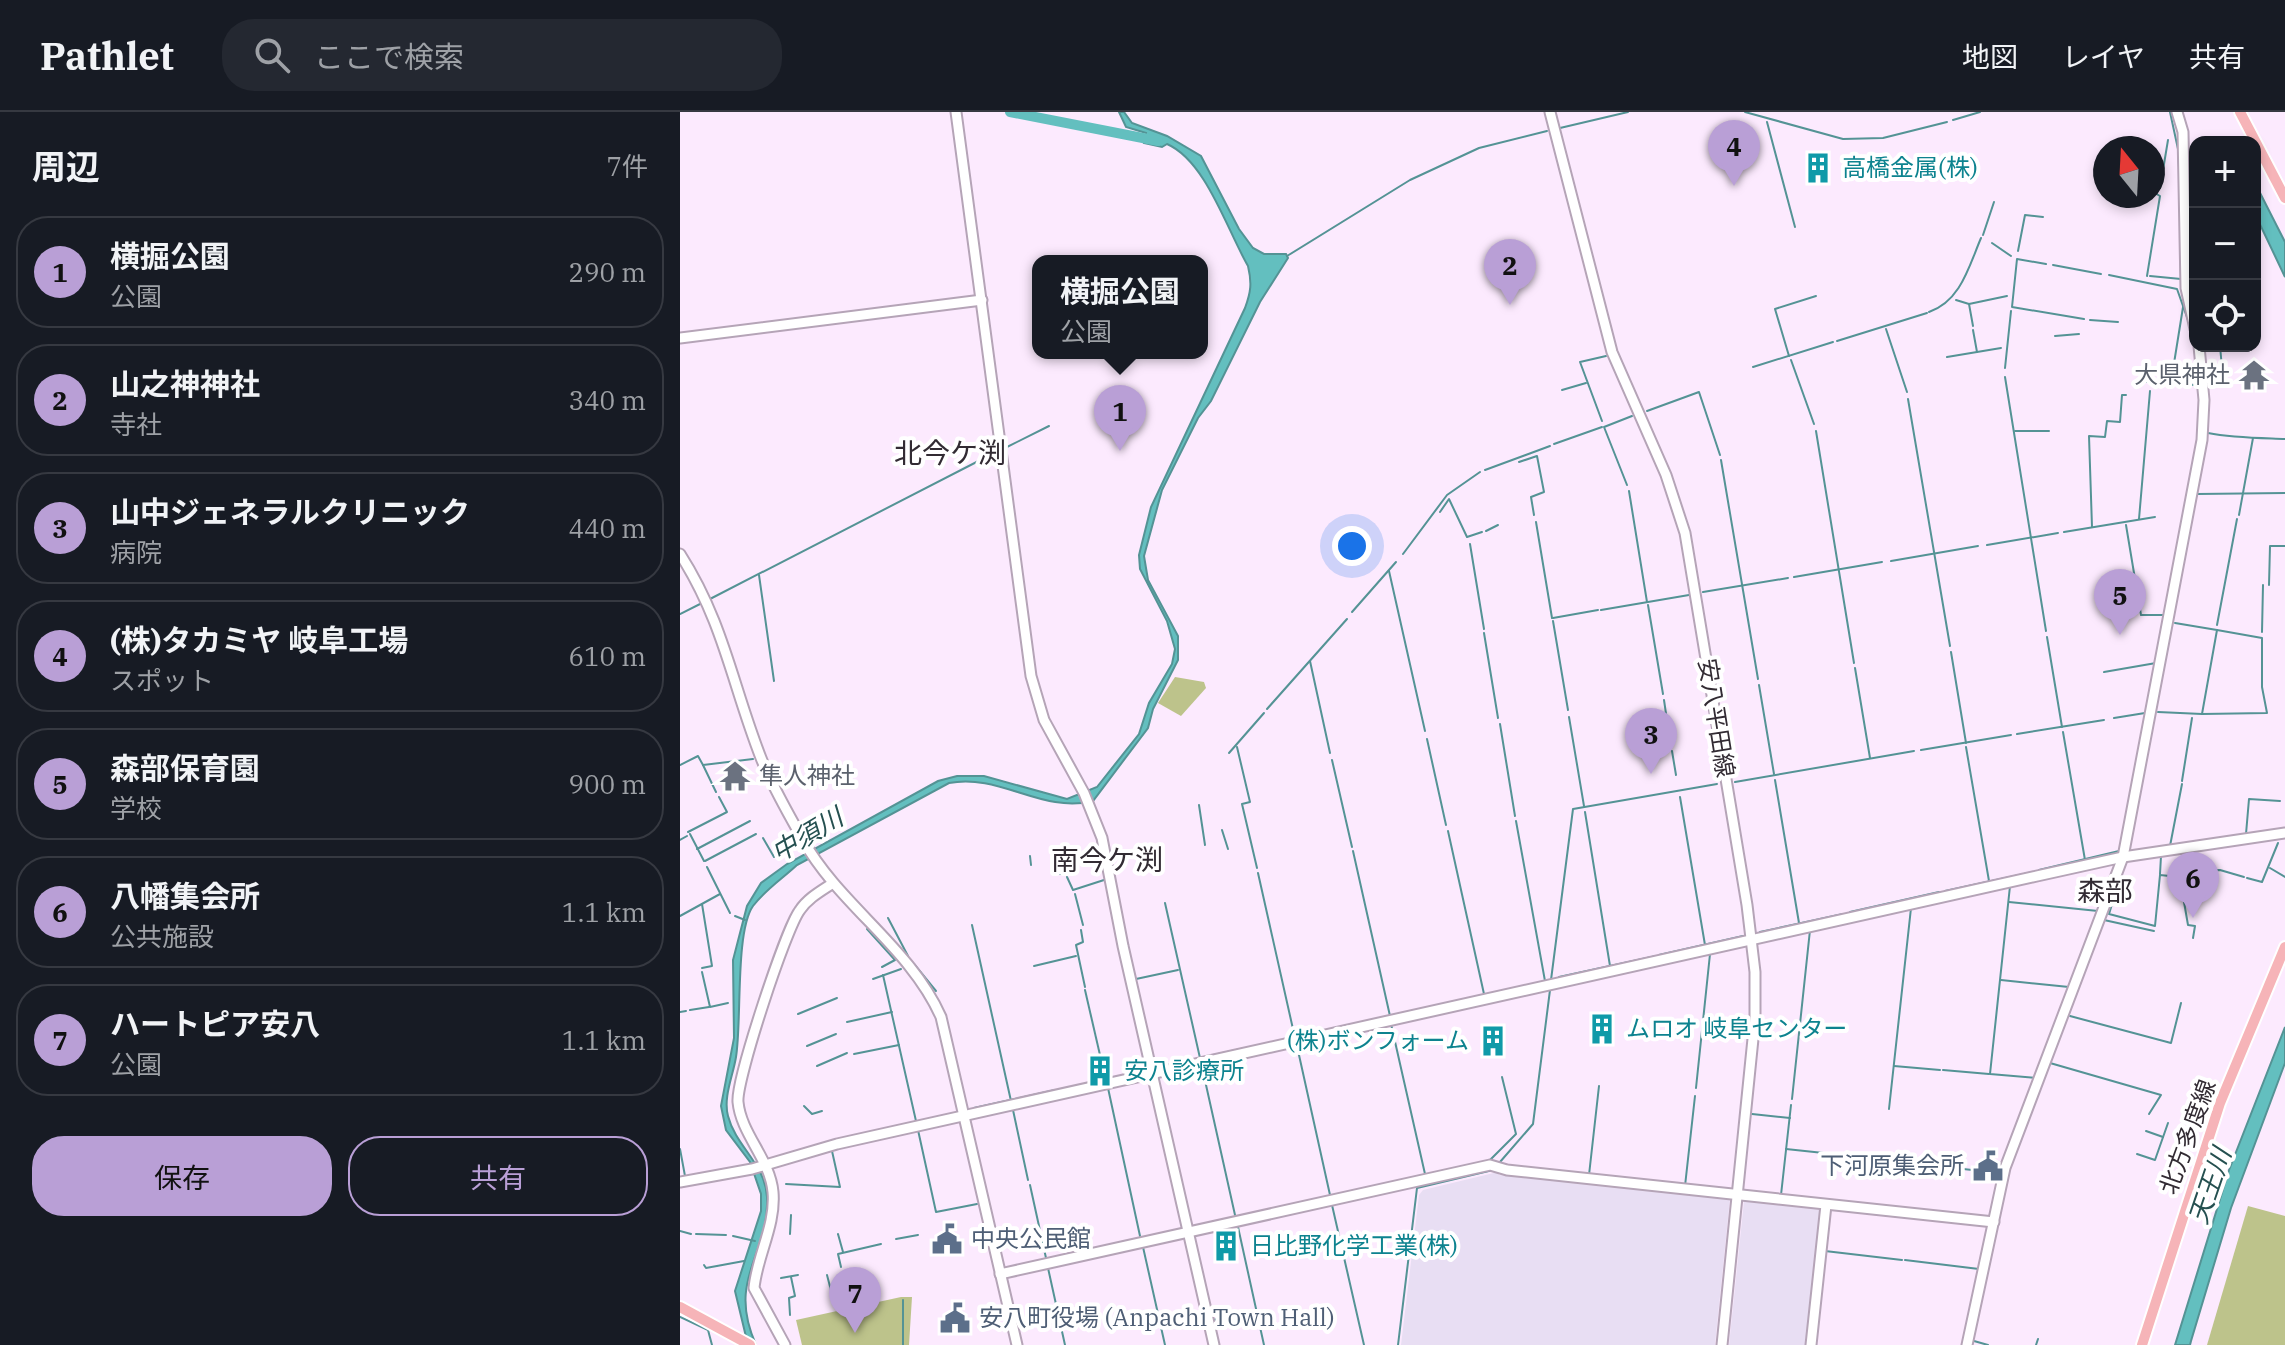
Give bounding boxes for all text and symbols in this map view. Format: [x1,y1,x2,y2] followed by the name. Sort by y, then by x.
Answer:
[222,19,782,91] search box
[40,31,174,80] text: Pathlet
[250,33,294,77] icon: search
[314,37,464,76] text: ここで検索
[1962,38,2018,75] text: 地図
[2062,38,2145,75] text: レイヤ
[2189,38,2245,75] text: 共有
[1708,120,1760,186] pin: 4
[2093,136,2165,208] north arrow
[2189,136,2261,352] map controls
[2189,136,2261,208] button: +
[32,144,100,188] text: 周辺
[606,149,648,183] text: 7件
[1801,151,1835,185] building icon: 高橋金属(株)
[1842,151,1978,183] place label: 高橋金属(株)
[2189,208,2261,280] button: −
[110,236,230,275] text: 横掘公園
[1484,239,1536,305] pin: 2
[52,255,68,289] text: 1
[568,255,646,289] text: 290 m
[1032,255,1208,359] popup
[1060,271,1180,310] text: 横掘公園
[110,279,162,313] text: 公園
[2189,280,2261,352] button: locate
[1060,314,1112,348] text: 公園
[2134,358,2230,390] place label: 大県神社
[2237,358,2271,392] temple icon: 大県神社
[110,364,260,403] text: 山之神神社
[52,383,68,417] text: 2
[568,383,646,417] text: 340 m
[1094,385,1146,451] pin: 1
[110,407,162,441] text: 寺社
[894,434,1006,471] district label: 北今ケ渕
[110,492,470,531] text: 山中ジェネラルクリニック
[52,511,68,545] text: 3
[568,511,646,545] text: 440 m
[1332,526,1372,566] your location
[110,535,162,569] text: 病院
[2094,569,2146,635] pin: 5
[110,620,408,659] text: (株)タカミヤ 岐阜工場
[52,639,68,673] text: 4
[568,639,646,673] text: 610 m
[1692,656,1742,780] street label: 安八平田線
[110,663,214,697] text: スポット
[1625,708,1677,774] pin: 3
[110,748,260,787] text: 森部保育園
[718,759,752,793] temple icon: 隼人神社
[759,759,855,791] place label: 隼人神社
[52,767,68,801] text: 5
[568,767,646,801] text: 900 m
[110,791,162,825] text: 学校
[764,798,851,869] water label: 中須川
[1051,841,1163,878] district label: 南今ケ渕
[2167,852,2219,918] pin: 6
[2077,872,2133,909] district label: 森部
[110,876,260,915] text: 八幡集会所
[52,895,68,929] text: 6
[562,895,646,929] text: 1.1 km
[110,919,214,953] text: 公共施設
[110,1004,320,1043] text: ハートピア安八
[1585,1012,1619,1046] building icon: ムロオ 岐阜センター
[1626,1012,1848,1044] place label: ムロオ 岐阜センター
[52,1023,68,1057] text: 7
[562,1023,646,1057] text: 1.1 km
[1287,1024,1469,1056] place label: (株)ボンフォーム
[1476,1024,1510,1058] building icon: (株)ボンフォーム
[110,1047,162,1081] text: 公園
[1083,1054,1117,1088] building icon: 安八診療所
[1124,1054,1244,1086] place label: 安八診療所
[2152,1075,2223,1199] street label: 北方多度線
[32,1136,332,1216] button: 保存
[348,1136,648,1216] button: 共有
[2180,1140,2239,1228] water label: 天王川
[1820,1149,1964,1181] place label: 下河原集会所
[1971,1149,2005,1183] public building icon: 下河原集会所
[930,1222,964,1256] public building icon: 中央公民館
[971,1222,1091,1254] place label: 中央公民館
[1209,1229,1243,1263] building icon: 日比野化学工業(株)
[1250,1229,1458,1261] place label: 日比野化学工業(株)
[829,1267,881,1333] pin: 7
[938,1301,972,1335] public building icon: 安八町役場 (Anpachi Town Hall)
[979,1301,1335,1333] place label: 安八町役場 (Anpachi Town Hall)

